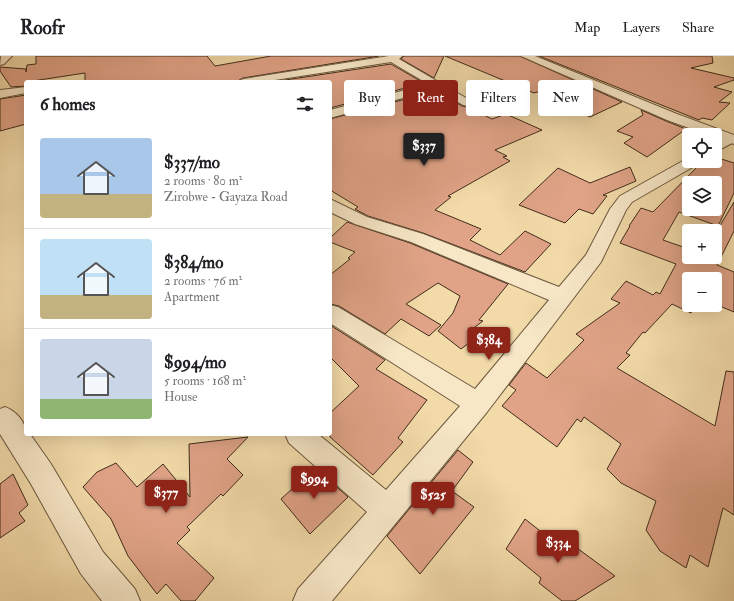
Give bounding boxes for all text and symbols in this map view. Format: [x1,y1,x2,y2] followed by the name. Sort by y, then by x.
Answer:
[20,16,65,40] text: Roofr
[574,19,600,36] text: Map
[622,19,660,36] text: Layers
[682,19,714,36] text: Share
[344,80,395,116] chip: Buy
[403,80,458,116] chip: Rent
[466,80,530,116] chip: Filters
[538,80,593,116] chip: New
[294,93,316,115] icon: filters
[40,94,95,115] text: 6 homes
[682,128,722,312] map controls
[682,128,722,168] button: locate
[400,133,448,167] pin: $337
[412,138,436,154] text: $337
[164,152,220,173] text: $337/mo
[72,154,120,202] icon: home
[164,173,242,189] text: 2 rooms · 80 m²
[682,176,722,216] button: layers
[164,189,288,205] text: Zirobwe - Gayaza Road
[682,224,722,264] button: +
[164,252,223,273] text: $384/mo
[72,255,120,303] icon: home
[682,272,722,312] button: −
[164,273,242,289] text: 2 rooms · 76 m²
[164,289,220,305] text: Apartment
[465,327,513,361] pin: $384
[476,332,502,348] text: $384
[164,352,226,373] text: $994/mo
[72,355,120,403] icon: home
[164,373,246,389] text: 5 rooms · 168 m²
[164,389,197,405] text: House
[290,466,338,500] pin: $994
[300,471,328,487] text: $994
[142,480,190,514] pin: $377
[409,482,457,516] pin: $525
[154,485,178,501] text: $377
[420,487,446,503] text: $525
[534,530,582,564] pin: $334
[546,535,570,551] text: $334

